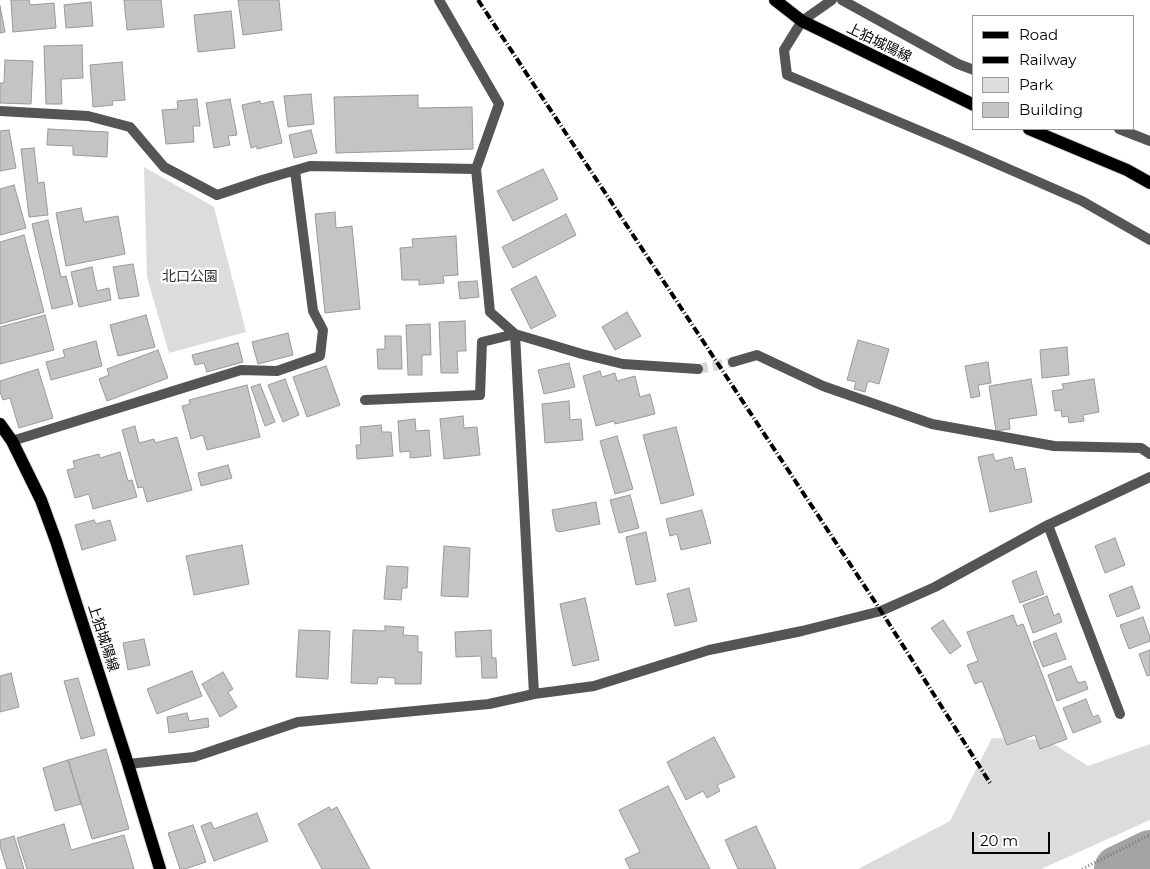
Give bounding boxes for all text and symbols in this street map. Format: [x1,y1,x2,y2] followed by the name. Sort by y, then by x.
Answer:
[972,15,1135,130] legend
[844,20,914,66] street label: 上狛城陽線
[1019,25,1058,44] text: Road
[1019,50,1076,69] text: Railway
[1019,75,1053,94] text: Park
[1019,100,1083,119] text: Building
[162,269,218,285] park label: 北口公園
[84,602,122,674] street label: 上狛城陽線
[975,822,1052,854] scale bar
[980,831,1018,850] text: 20 m

